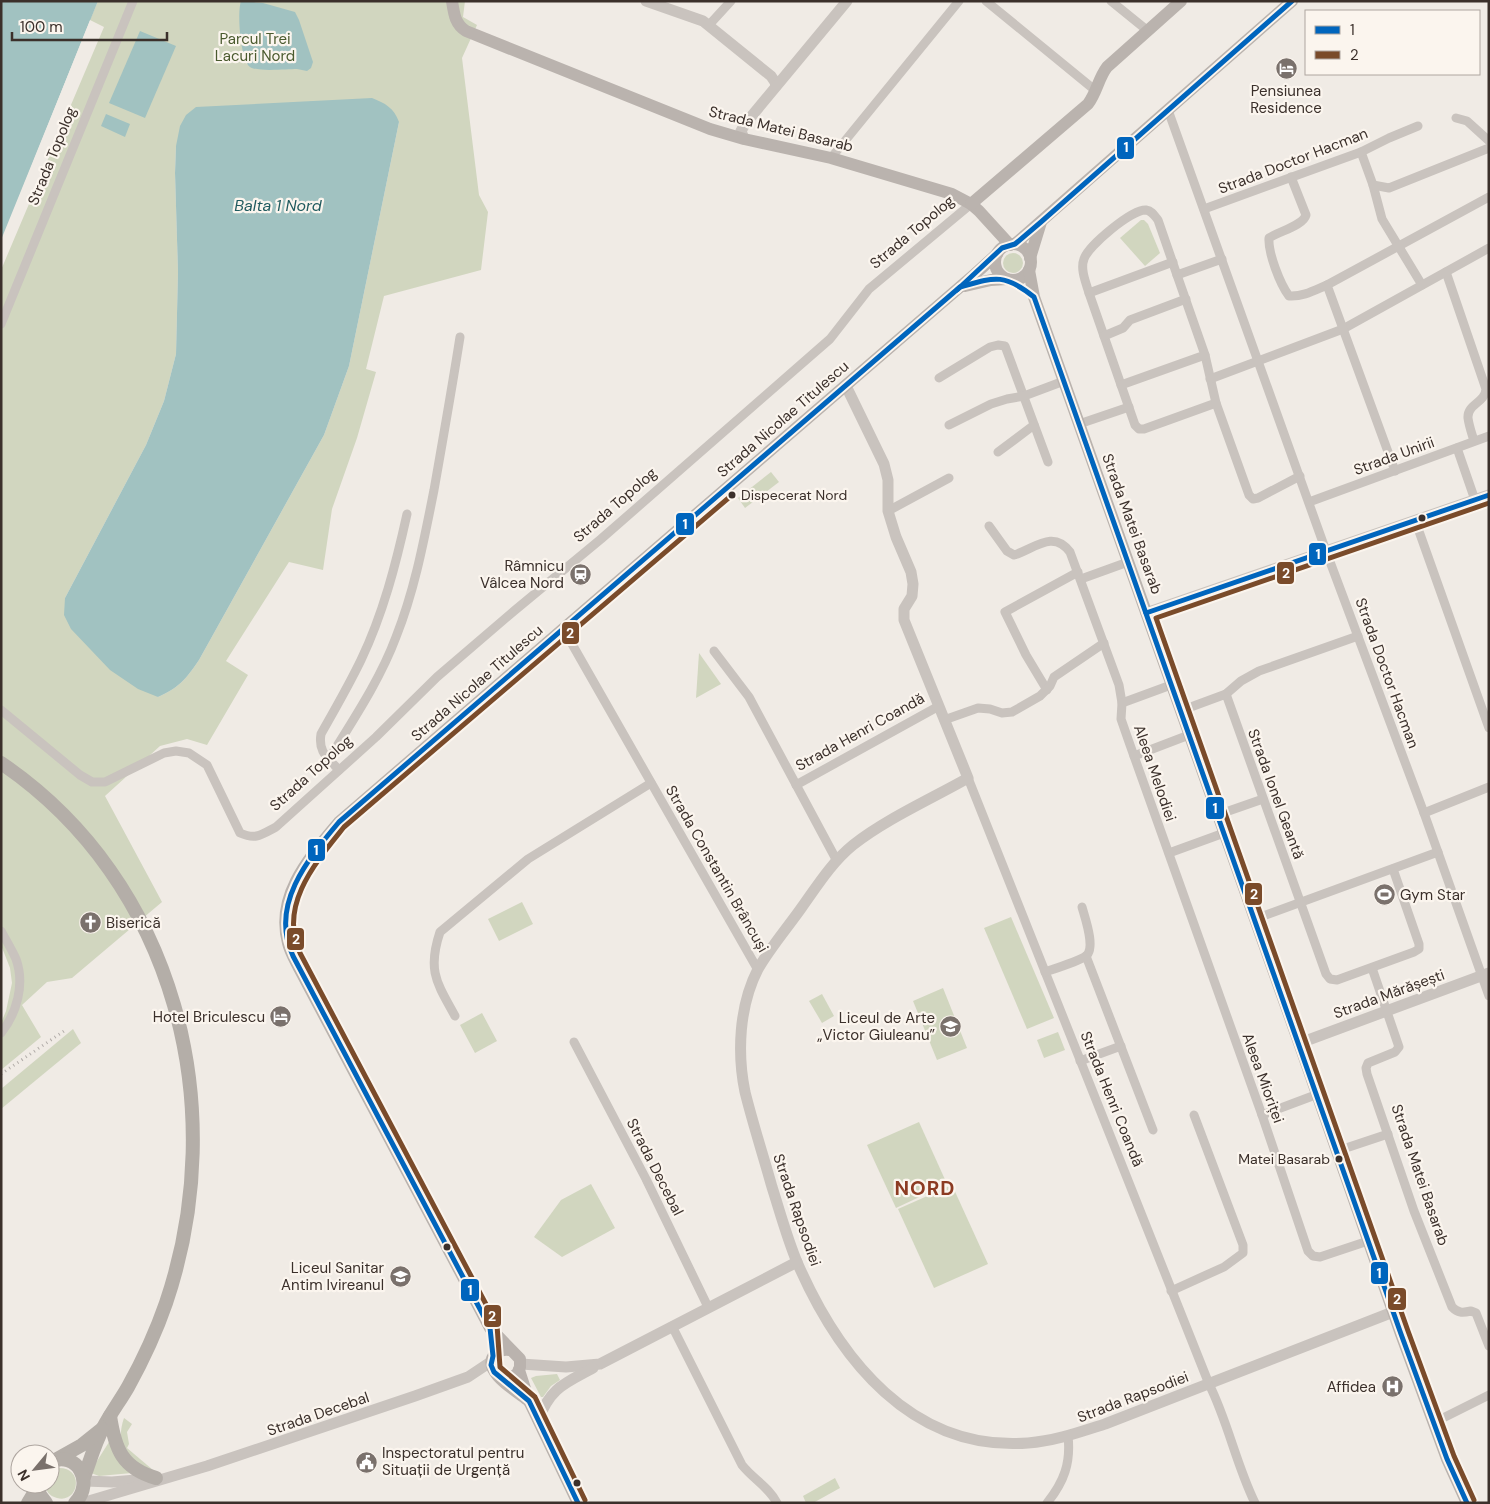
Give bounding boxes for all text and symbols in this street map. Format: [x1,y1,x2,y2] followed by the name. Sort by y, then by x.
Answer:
[12,10,168,42] scale bar
[1305,10,1480,75] legend
[20,17,63,37] text: 100 m
[1350,20,1355,40] text: 1
[215,29,295,66] park label: Parcul Trei Lacuri Nord
[1350,45,1359,65] text: 2
[1274,56,1298,80] hotel icon: Pensiunea Residence
[1250,81,1322,118] place label: Pensiunea Residence
[707,101,855,157] street label: Strada Matei Basarab
[23,104,81,208] street label: Strada Topolog
[1215,123,1371,199] street label: Strada Doctor Hacman
[1116,136,1135,160] line badge: 1
[1123,138,1129,156] text: 1
[866,191,958,273] street label: Strada Topolog
[234,195,323,216] water label: Balta 1 Nord
[713,356,853,482] street label: Strada Nicolae Titulescu
[1351,432,1437,480] street label: Strada Unirii
[1097,451,1167,597] street label: Strada Matei Basarab
[569,463,661,547] street label: Strada Topolog
[741,486,847,504] place label: Dispecerat Nord
[727,490,737,500] marker: Dispecerat Nord
[675,512,695,536] line badge: 1
[1417,513,1427,523] unlabelled marker
[682,515,688,533] text: 1
[1308,542,1327,566] line badge: 1
[1315,545,1321,563] text: 1
[480,556,564,593] place label: Râmnicu Vâlcea Nord
[1276,561,1295,585] line badge: 2
[568,563,592,587] station icon: Râmnicu Vâlcea Nord
[1282,564,1290,582] text: 2
[1350,595,1424,751] street label: Strada Doctor Hacman
[407,620,547,746] street label: Strada Nicolae Titulescu
[561,621,580,645] line badge: 2
[566,624,574,642] text: 2
[792,688,928,776] street label: Strada Henri Coandă
[1129,722,1181,824] street label: Aleea Melodiei
[1243,726,1309,862] street label: Strada Ionel Geantă
[266,731,356,815] street label: Strada Topolog
[661,782,773,956] street label: Strada Constantin Brâncuși
[1205,796,1225,820] line badge: 1
[1212,799,1218,817] text: 1
[307,838,326,862] line badge: 1
[313,841,319,859] text: 1
[1244,882,1263,906] line badge: 2
[1372,883,1396,907] sports icon: Gym Star
[1250,885,1258,903] text: 2
[1400,885,1466,905] place label: Gym Star
[78,911,102,935] church icon: Biserică
[106,913,161,933] place label: Biserică
[286,927,305,951] line badge: 2
[292,930,300,948] text: 2
[1331,965,1447,1023] street label: Strada Mărășești
[269,1005,293,1029] hotel icon: Hotel Briculescu
[153,1007,265,1027] place label: Hotel Briculescu
[817,1008,935,1045] place label: Liceul de Arte „Victor Giuleanu”
[939,1015,963,1039] school or university icon: Liceul de Arte „Victor Giuleanu”
[1076,1028,1148,1170] street label: Strada Henri Coandă
[1237,1030,1289,1126] street label: Aleea Mioriței
[1386,1102,1454,1248] street label: Strada Matei Basarab
[622,1115,688,1219] street label: Strada Decebal
[1238,1150,1330,1168] place label: Matei Basarab
[768,1151,826,1269] street label: Strada Rapsodiei
[1334,1154,1344,1164] marker: Matei Basarab
[894,1175,956,1201] district label: NORD
[442,1242,452,1252] unlabelled marker
[281,1258,384,1295] place label: Liceul Sanitar Antim Ivireanul
[1370,1261,1389,1285] line badge: 1
[1376,1264,1382,1282] text: 1
[388,1265,412,1289] school or university icon: Liceul Sanitar Antim Ivireanul
[460,1278,480,1302] line badge: 1
[467,1281,473,1299] text: 1
[1387,1287,1407,1311] line badge: 2
[1393,1290,1401,1308] text: 2
[483,1304,502,1328] line badge: 2
[488,1307,496,1325] text: 2
[1074,1367,1192,1427] street label: Strada Rapsodiei
[1380,1375,1404,1399] hospital icon: Affidea
[1327,1377,1376,1397] place label: Affidea
[264,1387,372,1441] street label: Strada Decebal
[382,1443,524,1480] place label: Inspectoratul pentru Situații de Urgență
[10,1444,60,1494] north arrow
[354,1450,378,1474] public building icon: Inspectoratul pentru Situații de Urgență
[13,1466,34,1484] text: N
[572,1478,582,1488] unlabelled marker

